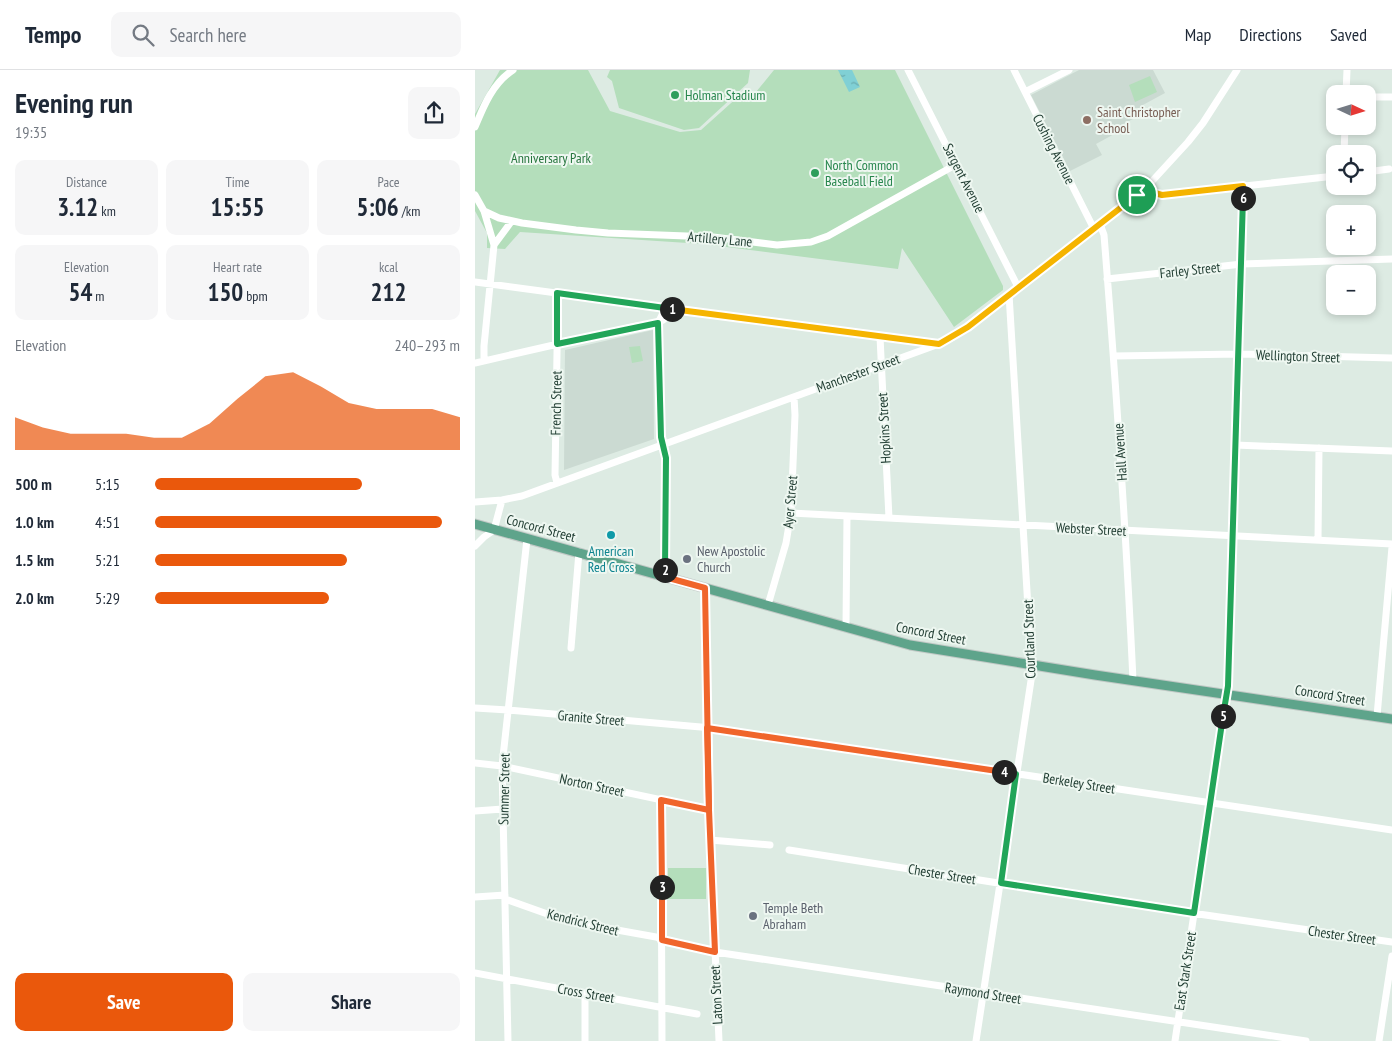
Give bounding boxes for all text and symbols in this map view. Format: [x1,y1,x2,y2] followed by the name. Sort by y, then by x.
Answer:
[111,12,461,57] search box
[25,19,81,50] text: Tempo
[129,21,157,49] icon: search
[169,23,247,47] text: Search here
[1185,23,1211,46] text: Map
[1239,23,1302,46] text: Directions
[1330,23,1367,46] text: Saved
[15,84,133,121] text: Evening run
[1326,85,1376,135] north arrow
[1326,85,1376,315] map controls
[685,86,765,104] place label: Holman Stadium
[408,87,460,139] button: share
[669,89,681,101] marker: Holman Stadium
[1097,103,1181,137] place label: Saint Christopher School
[1029,111,1079,187] street label: Cushing Avenue
[1081,114,1093,126] marker: Saint Christopher School
[15,122,47,142] text: 19:35
[939,140,989,216] street label: Sargent Avenue
[1326,145,1376,195] button: locate
[511,149,591,167] park label: Anniversary Park
[825,156,898,190] place label: North Common Baseball Field
[809,167,821,179] marker: North Common Baseball Field
[66,173,107,191] text: Distance
[225,173,250,191] text: Time
[377,173,400,191] text: Pace
[1116,174,1158,216] pin
[1123,181,1151,209] icon: arrive
[1231,186,1255,210] pin: 6
[1240,189,1247,207] text: 6
[57,191,98,223] text: 3.12
[210,191,265,223] text: 15:55
[357,191,399,223] text: 5:06
[98,202,116,220] text: km
[399,202,420,220] text: /km
[1326,205,1376,255] button: +
[687,227,753,251] street label: Artillery Lane
[64,258,109,276] text: Elevation
[213,258,262,276] text: Heart rate
[379,258,398,276] text: kcal
[1159,258,1221,282] street label: Farley Street
[1326,265,1376,315] button: −
[69,276,92,308] text: 54
[207,276,243,308] text: 150
[371,276,406,308] text: 212
[92,287,105,305] text: m
[243,287,268,305] text: bpm
[659,296,685,322] pin: 1
[669,300,676,318] text: 1
[15,335,66,355] text: Elevation
[395,335,460,355] text: 240–293 m
[1256,346,1341,366] street label: Wellington Street
[814,350,902,396] street label: Manchester Street
[546,370,566,435] street label: French Street
[873,392,895,464] street label: Hopkins Street
[1109,422,1131,481] street label: Hall Avenue
[15,474,52,494] text: 500 m
[95,474,120,494] text: 5:15
[779,475,801,529] street label: Ayer Street
[504,510,578,546] street label: Concord Street
[15,512,54,532] text: 1.0 km
[95,512,120,532] text: 4:51
[1055,518,1127,540] street label: Webster Street
[605,529,617,541] marker: American Red Cross
[588,542,635,576] place label: American Red Cross
[697,542,765,576] place label: New Apostolic Church
[15,550,54,570] text: 1.5 km
[95,550,120,570] text: 5:21
[681,553,693,565] marker: New Apostolic Church
[653,558,677,582] pin: 2
[662,561,669,579] text: 2
[15,588,54,608] text: 2.0 km
[95,588,120,608] text: 5:29
[1019,599,1039,679] street label: Courtland Street
[895,617,968,649] street label: Concord Street
[1294,681,1367,709] street label: Concord Street
[1211,704,1235,728] pin: 5
[557,706,625,730] street label: Granite Street
[1220,707,1227,725] text: 5
[494,753,514,825] street label: Summer Street
[991,760,1017,784] pin: 4
[1001,763,1008,781] text: 4
[1042,768,1117,798] street label: Berkeley Street
[558,769,626,801] street label: Norton Street
[907,860,977,888] street label: Chester Street
[649,874,675,900] pin: 3
[659,878,666,896] text: 3
[763,899,823,933] place label: Temple Beth Abraham
[545,904,621,940] street label: Kendrick Street
[747,910,759,922] marker: Temple Beth Abraham
[1307,921,1377,949] street label: Chester Street
[1170,930,1200,1012] street label: East Stark Street
[705,965,727,1025] street label: Laton Street
[15,973,233,1031] button: Save
[243,973,460,1031] button: Share
[944,978,1023,1008] street label: Raymond Street
[556,979,616,1007] street label: Cross Street

